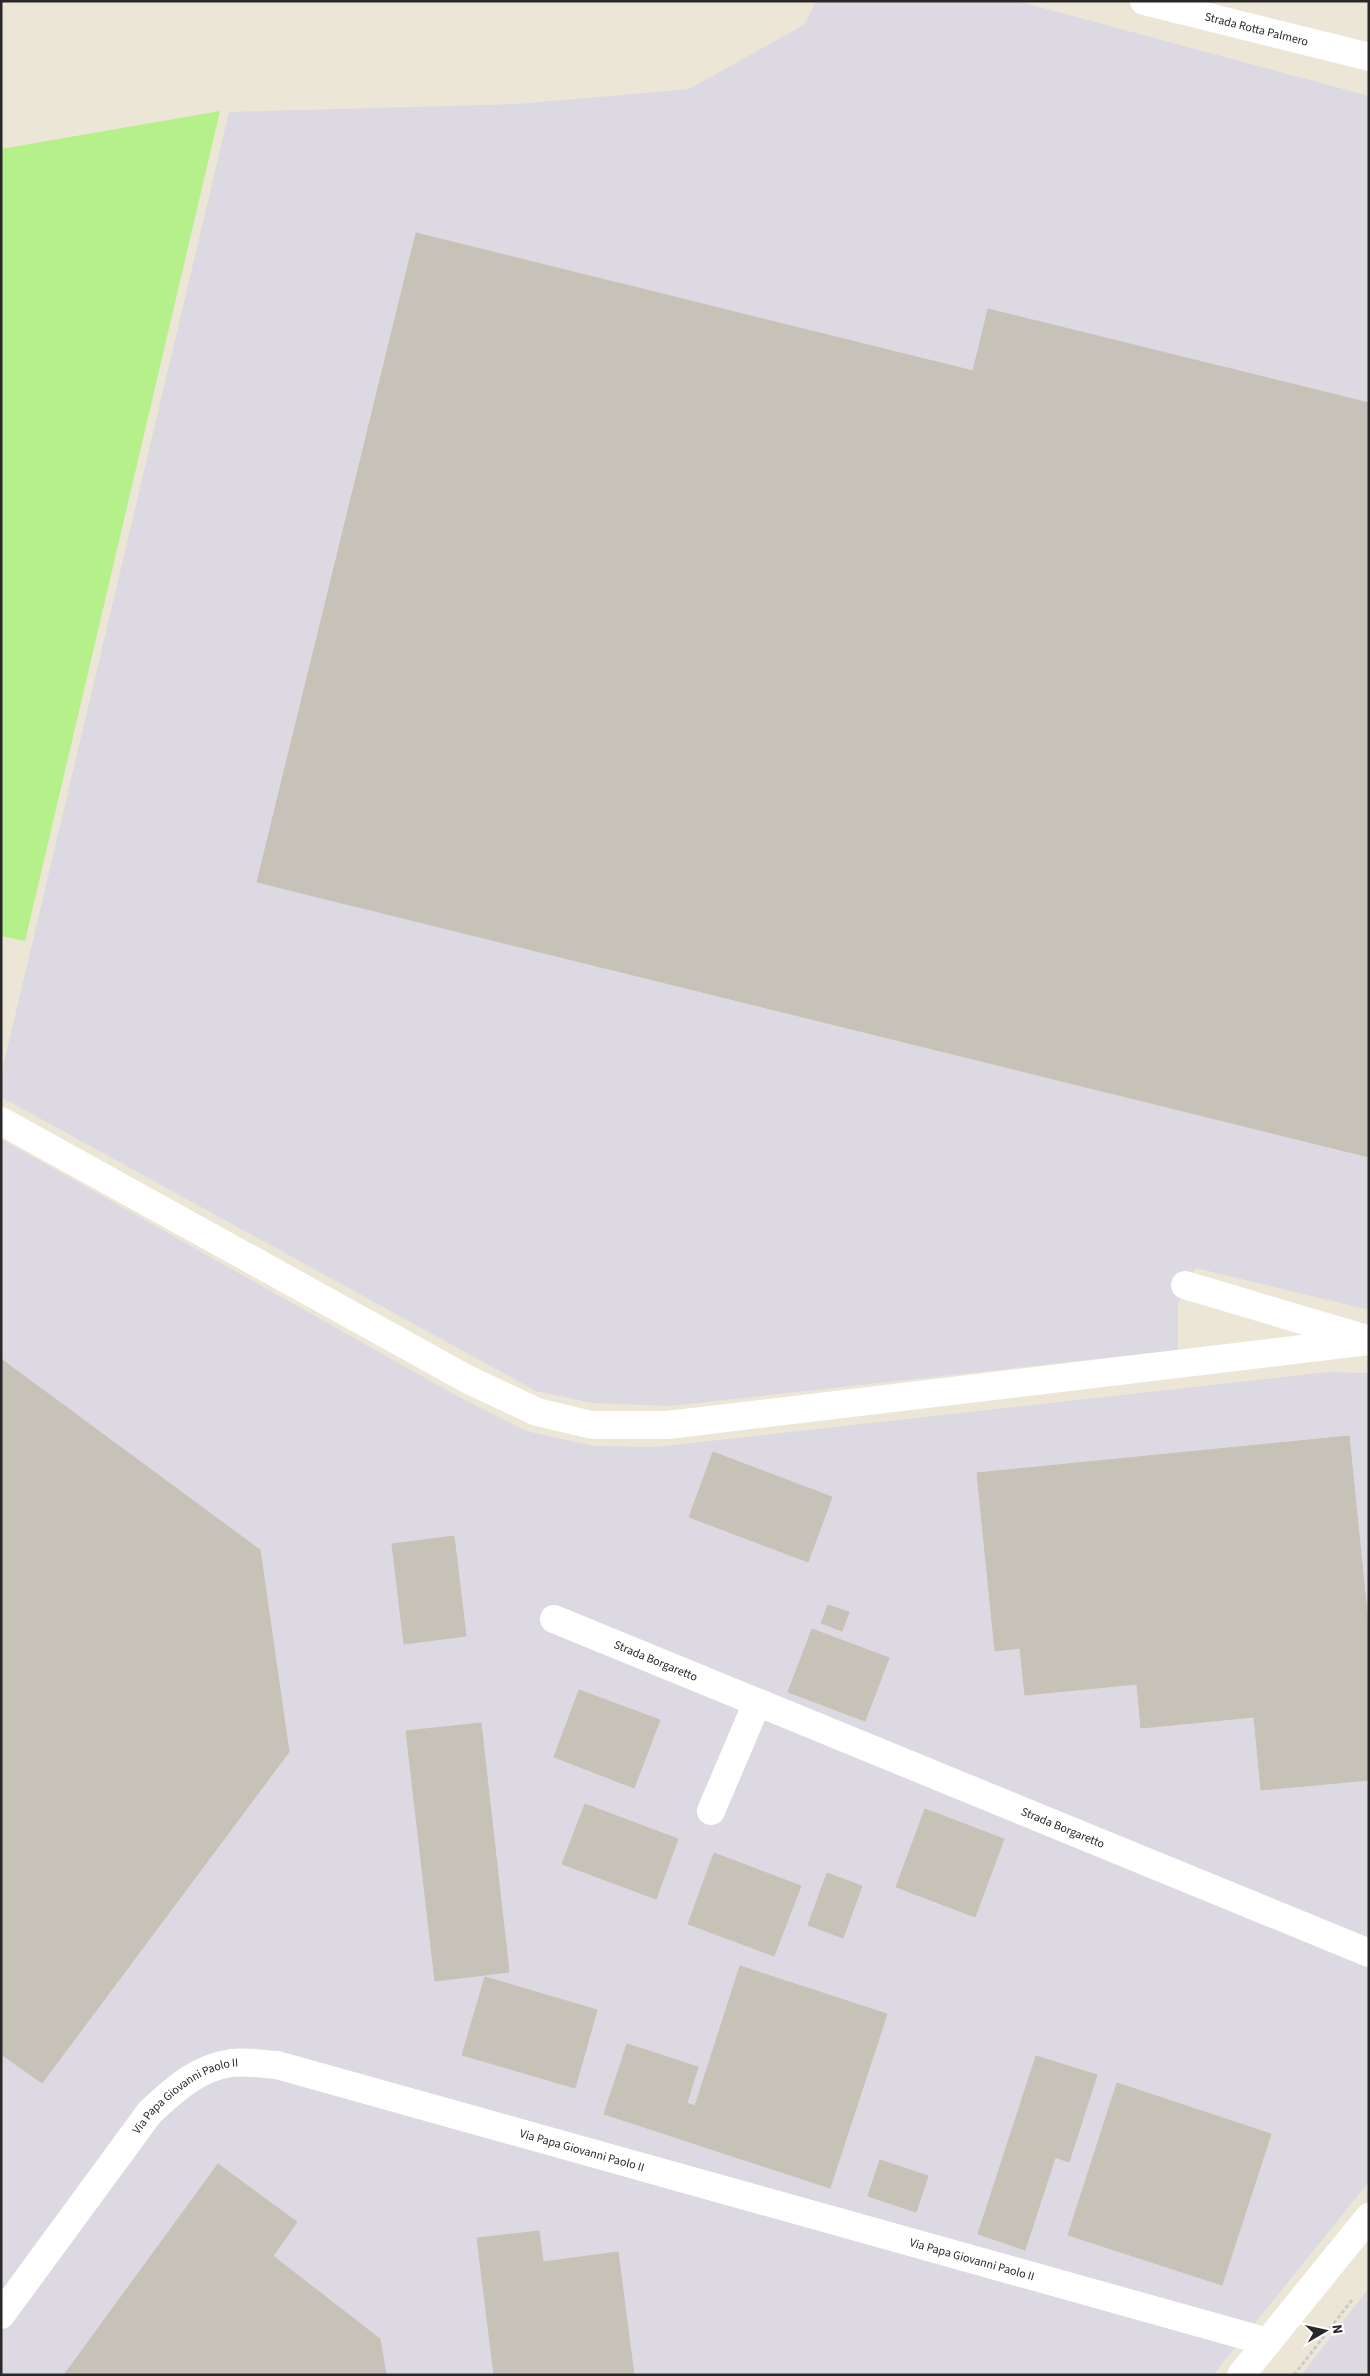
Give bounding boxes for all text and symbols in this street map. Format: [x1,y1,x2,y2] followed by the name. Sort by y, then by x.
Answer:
[1203,8,1310,50] street label: Strada Rotta Palmero
[611,1636,700,1685] street label: Strada Borgaretto
[1019,1803,1107,1852] street label: Strada Borgaretto
[128,2054,239,2137] street label: Via Papa Giovanni Paolo II
[518,2125,646,2176] street label: Via Papa Giovanni Paolo II
[908,2234,1037,2285] street label: Via Papa Giovanni Paolo II
[1300,2306,1350,2356] north arrow
[1326,2323,1347,2335] text: N

